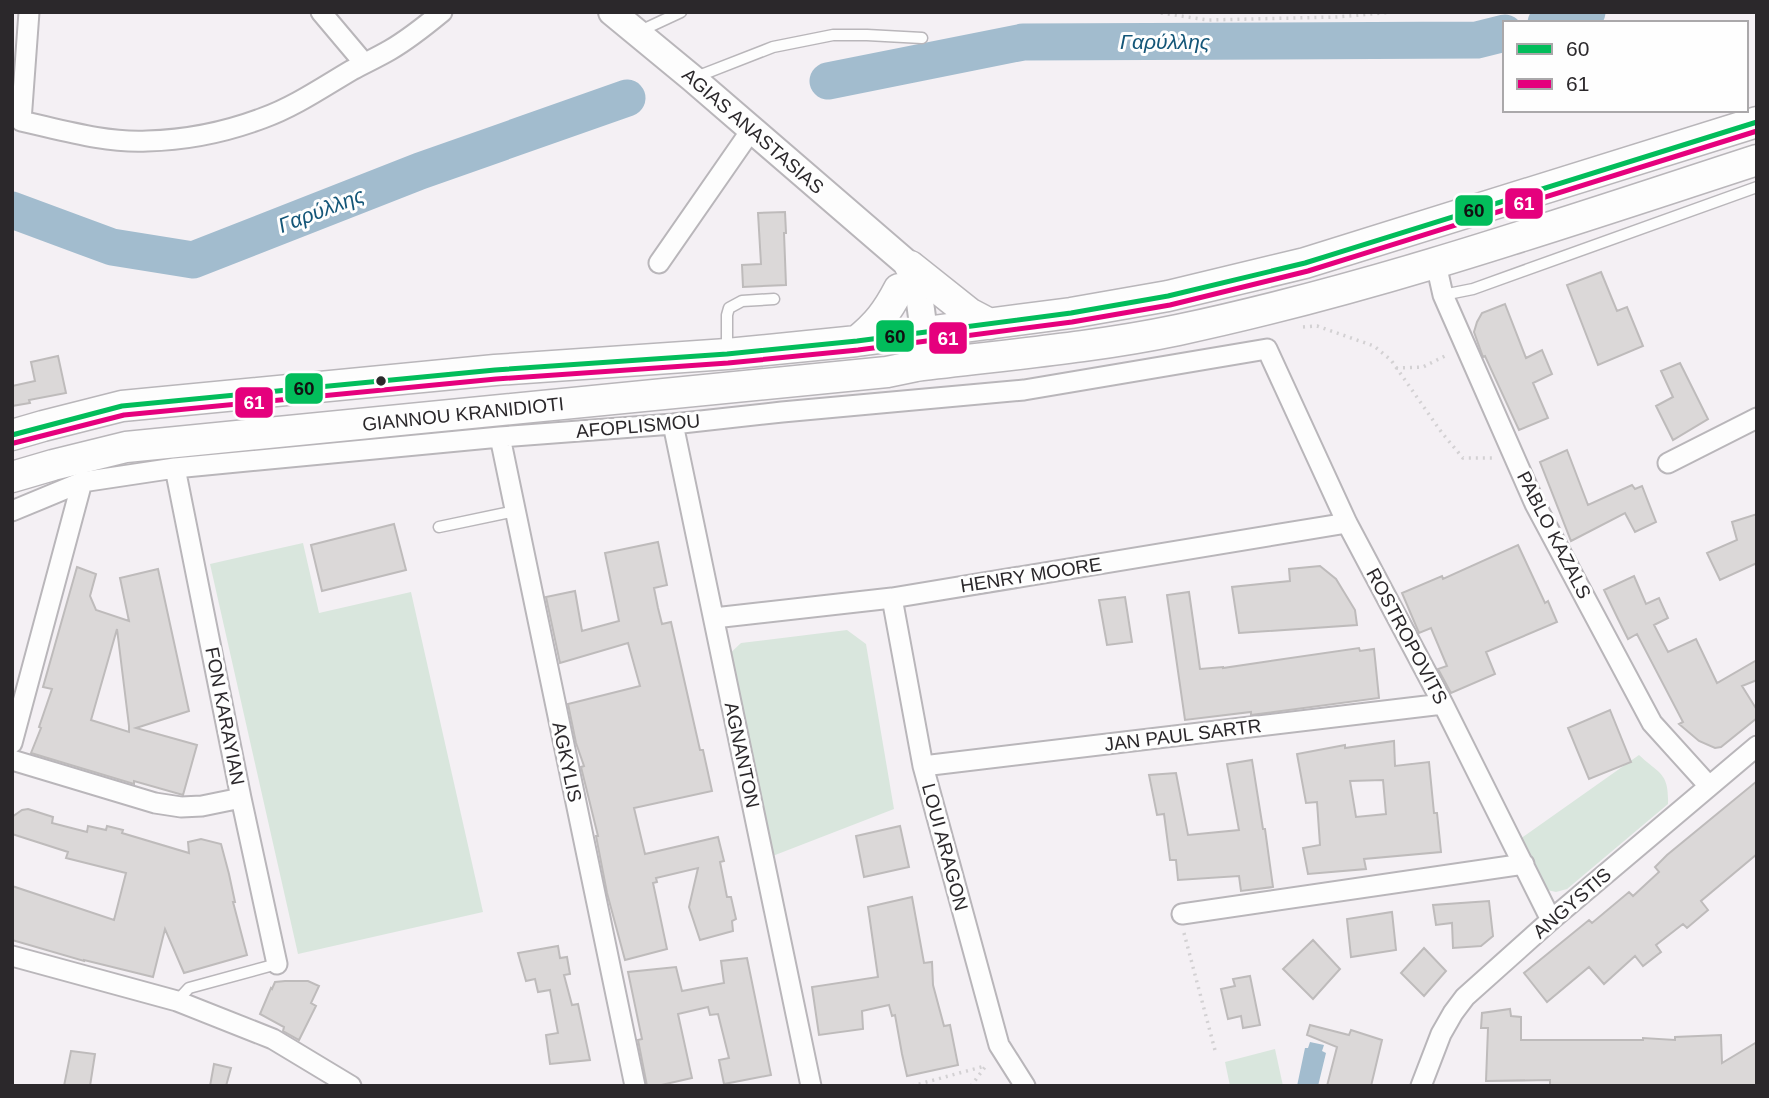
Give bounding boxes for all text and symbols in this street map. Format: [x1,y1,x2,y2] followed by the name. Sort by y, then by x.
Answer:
[1503,21,1748,112] legend
[1120,30,1211,53] water label: Γαρύλλης
[1566,37,1589,60] text: 60
[678,64,828,198] street label: AGIAS ANASTASIAS
[1566,72,1589,95] text: 61
[275,183,368,237] water label: Γαρύλλης
[1504,187,1544,220] line badge: 61
[1513,193,1535,214] text: 61
[1454,194,1494,227] line badge: 60
[1463,200,1485,221] text: 60
[875,319,915,353] line badge: 60
[928,321,968,355] line badge: 61
[884,326,906,347] text: 60
[937,328,959,349] text: 61
[284,372,324,405] line badge: 60
[374,374,388,388] unlabelled marker
[293,378,315,399] text: 60
[234,386,274,419] line badge: 61
[243,392,265,413] text: 61
[361,393,565,435] street label: GIANNOU KRANIDIOTI
[575,410,701,442] street label: AFOPLISMOU
[1513,468,1595,602] street label: PABLO KAZALS
[959,553,1103,597] street label: HENRY MOORE
[1362,564,1452,708] street label: ROSTROPOVITS
[201,645,249,787] street label: FON KARAYIAN
[721,700,763,810] street label: AGNANTON
[1103,715,1263,755] street label: JAN PAUL SARTR
[548,720,586,804] street label: AGKYLIS
[918,781,972,913] street label: LOUI ARAGON
[1529,864,1615,942] street label: ANGYSTIS

